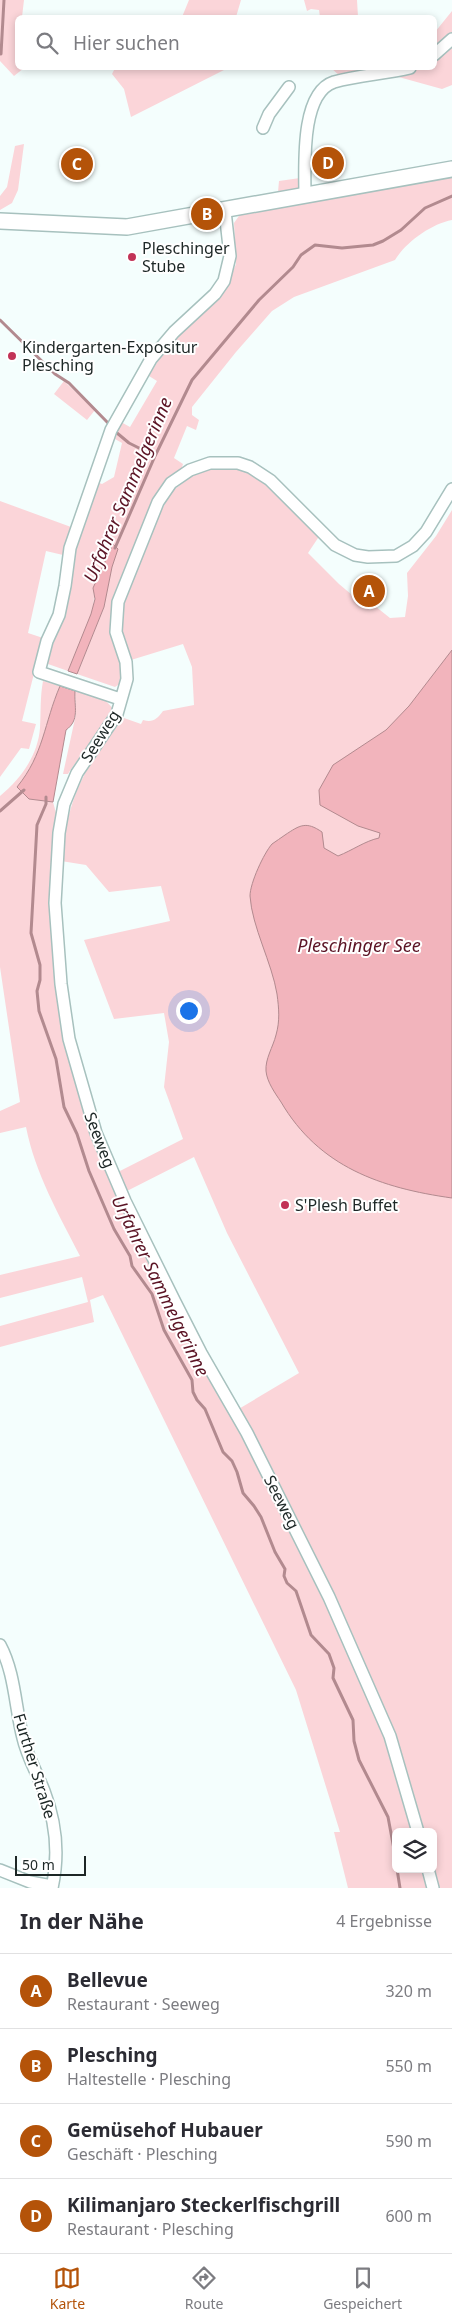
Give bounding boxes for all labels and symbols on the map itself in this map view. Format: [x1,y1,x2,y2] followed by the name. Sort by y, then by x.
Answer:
[312,144,344,182] pin: D
[61,145,93,183] pin: C
[191,195,223,233] pin: B
[142,237,230,277] place label: Pleschinger Stube
[126,251,138,263] marker: Pleschinger Stube
[22,336,198,376] place label: Kindergarten-Expositur Plesching
[6,350,18,362] marker: Kindergarten-Expositur Plesching
[77,393,177,586] water label: Urfahrer Sammelgerinne
[353,572,385,610] pin: A
[75,706,125,766] street label: Seeweg
[297,933,421,957] water label: Pleschinger See
[176,998,202,1024] your location
[79,1109,121,1171] street label: Seeweg
[107,1191,215,1380] water label: Urfahrer Sammelgerinne
[295,1194,398,1216] place label: S'Plesh Buffet
[279,1199,291,1211] marker: S'Plesh Buffet
[259,1471,305,1533] street label: Seeweg
[9,1711,61,1821] street label: Further Straße
[15,1853,86,1876] scale bar

